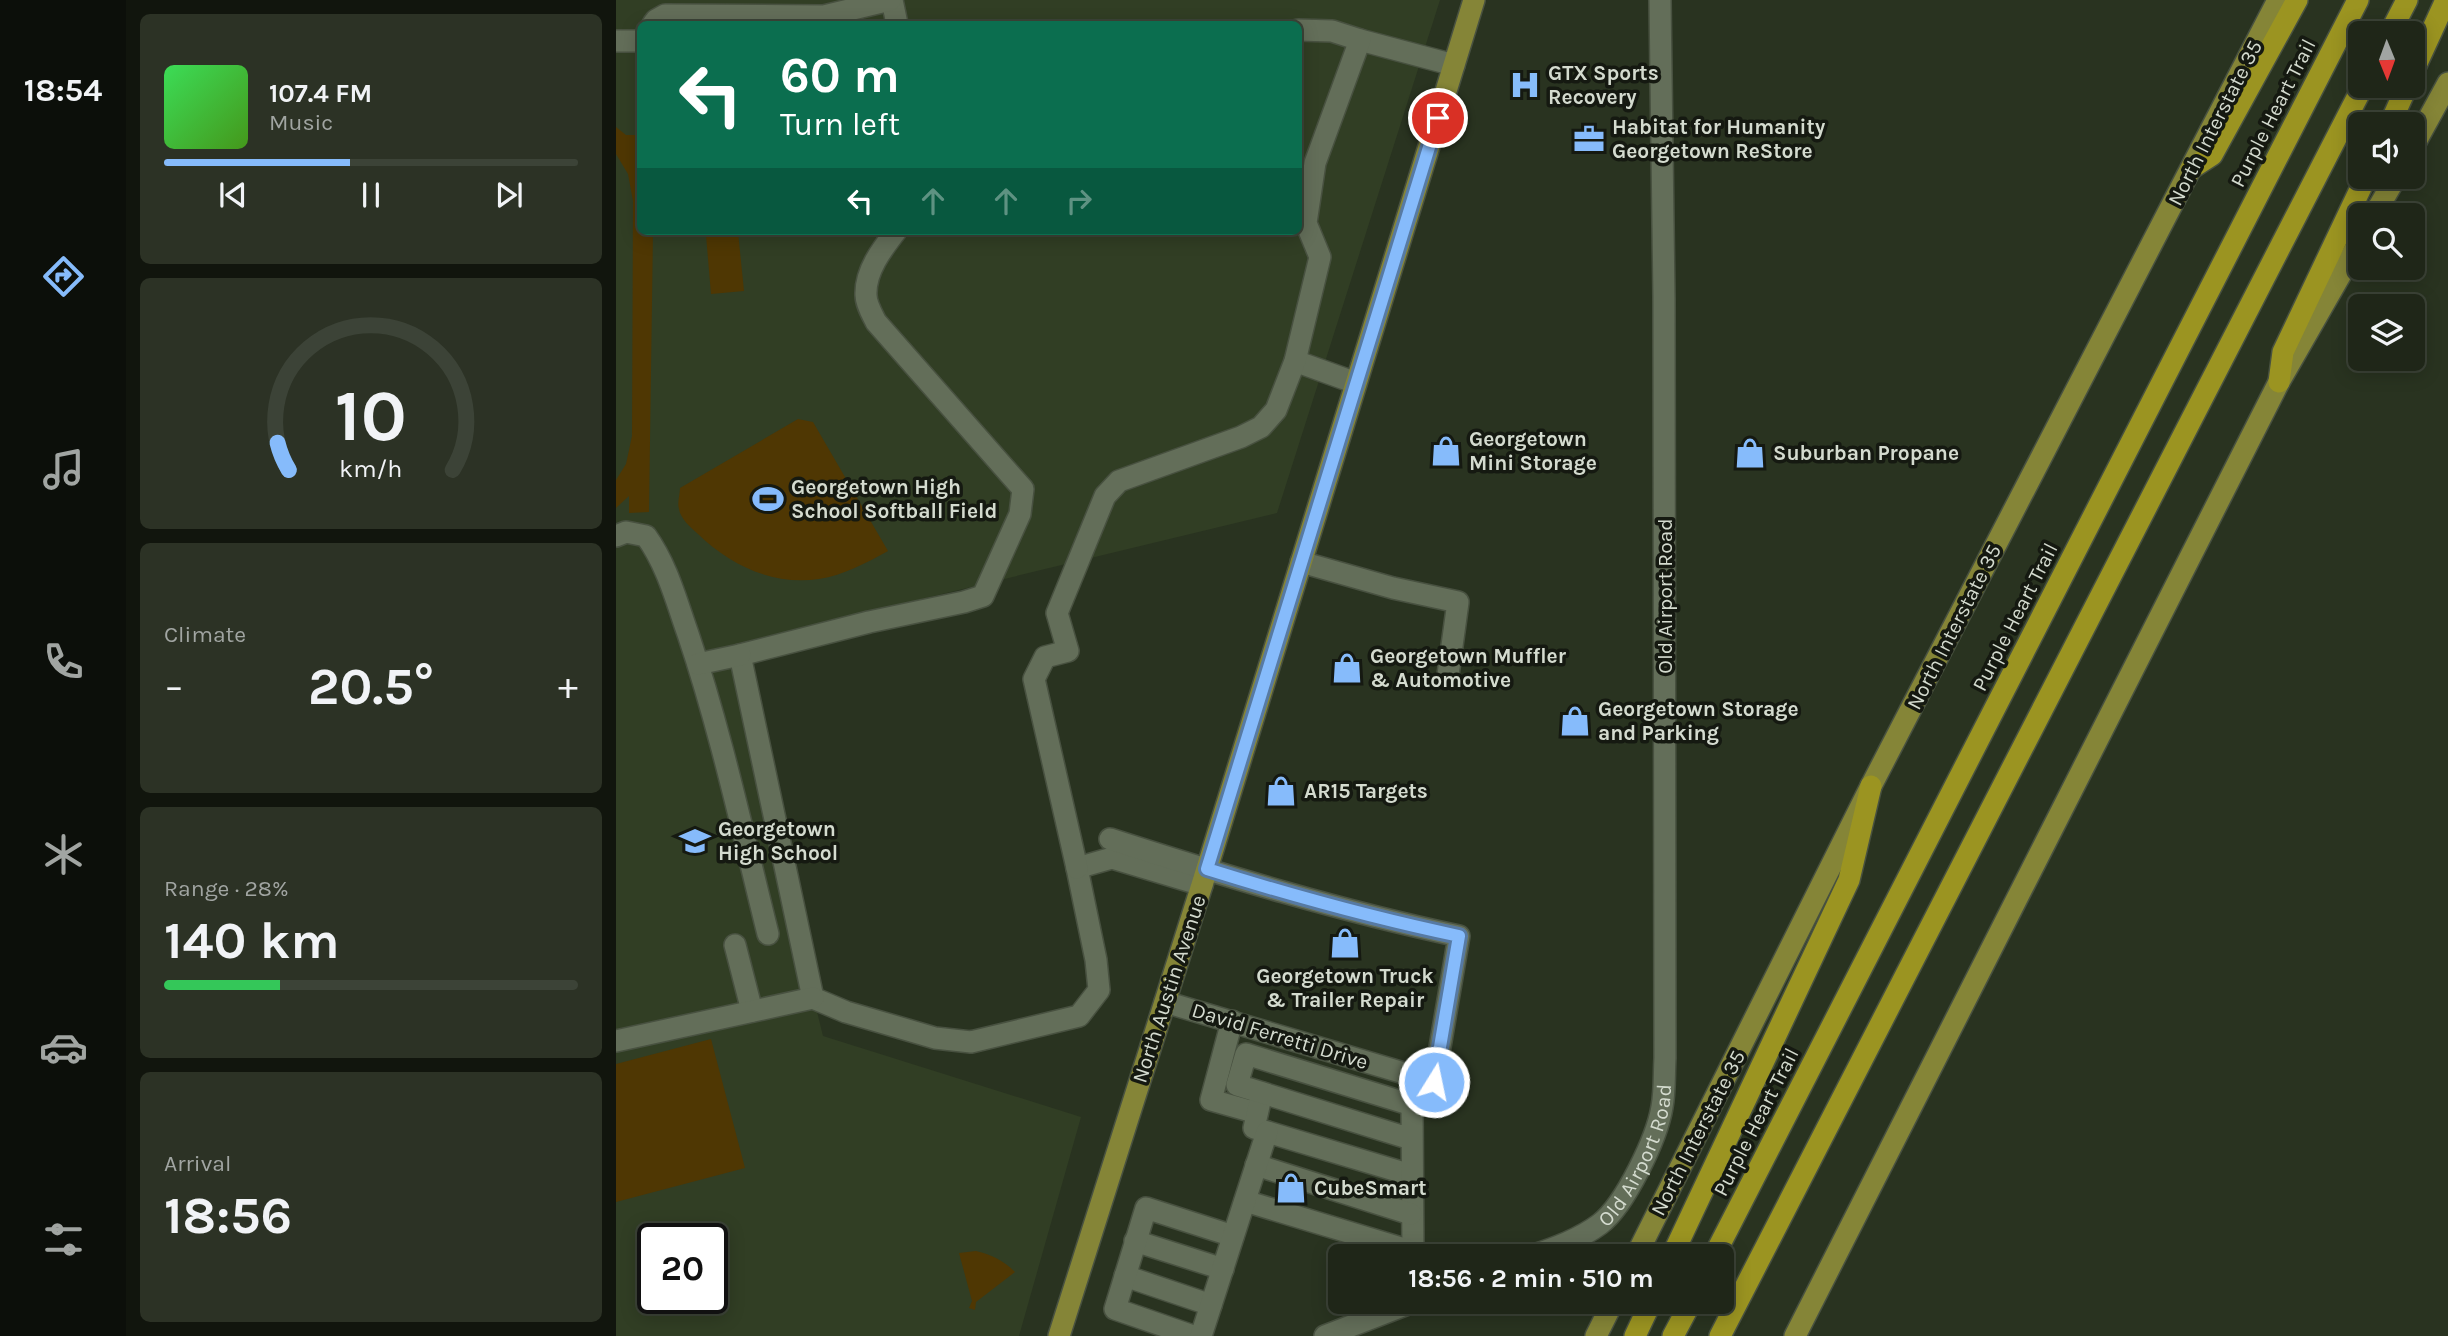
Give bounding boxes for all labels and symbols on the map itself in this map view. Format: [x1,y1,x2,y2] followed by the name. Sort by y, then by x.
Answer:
[2348,21,2426,98] north arrow
[2225,35,2321,191] street label: Purple Heart Trail
[2163,36,2267,210] street label: North Interstate 35
[1548,61,1659,109] place label: GTX Sports Recovery
[1508,68,1542,102] hospital icon: GTX Sports Recovery
[1408,88,1468,148] pin
[1612,115,1826,163] place label: Habitat for Humanity Georgetown ReStore
[1572,122,1606,156] office icon: Habitat for Humanity Georgetown ReStore
[1469,427,1597,475] place label: Georgetown Mini Storage
[1429,434,1463,468] shop icon: Georgetown Mini Storage
[1733,436,1767,470] shop icon: Suburban Propane
[1773,441,1959,465] place label: Suburban Propane
[791,475,997,523] place label: Georgetown High School Softball Field
[751,482,785,516] sports icon: Georgetown High School Softball Field
[1653,518,1677,674] street label: Old Airport Road
[1967,539,2063,695] street label: Purple Heart Trail
[1902,540,2006,714] street label: North Interstate 35
[1370,644,1567,692] place label: Georgetown Muffler & Automotive
[1330,651,1364,685] shop icon: Georgetown Muffler & Automotive
[1598,697,1799,745] place label: Georgetown Storage and Parking
[1558,704,1592,738] shop icon: Georgetown Storage and Parking
[1264,774,1298,808] shop icon: AR15 Targets
[1304,779,1428,803] place label: AR15 Targets
[718,817,838,865] place label: Georgetown High School
[678,824,712,858] school or university icon: Georgetown High School
[1127,892,1211,1086] street label: North Austin Avenue
[1328,926,1362,960] shop icon: Georgetown Truck & Trailer Repair
[1256,964,1434,1012] place label: Georgetown Truck & Trailer Repair
[1189,998,1371,1074] street label: David Ferretti Drive
[1708,1044,1804,1200] street label: Purple Heart Trail
[1397,1045,1471,1119] position arrow
[1646,1046,1750,1220] street label: North Interstate 35
[1593,1083,1676,1232] street label: Old Airport Road
[1274,1171,1308,1205] shop icon: CubeSmart
[1314,1176,1427,1200] place label: CubeSmart
[637,1223,728,1314] speed limit sign: 20

